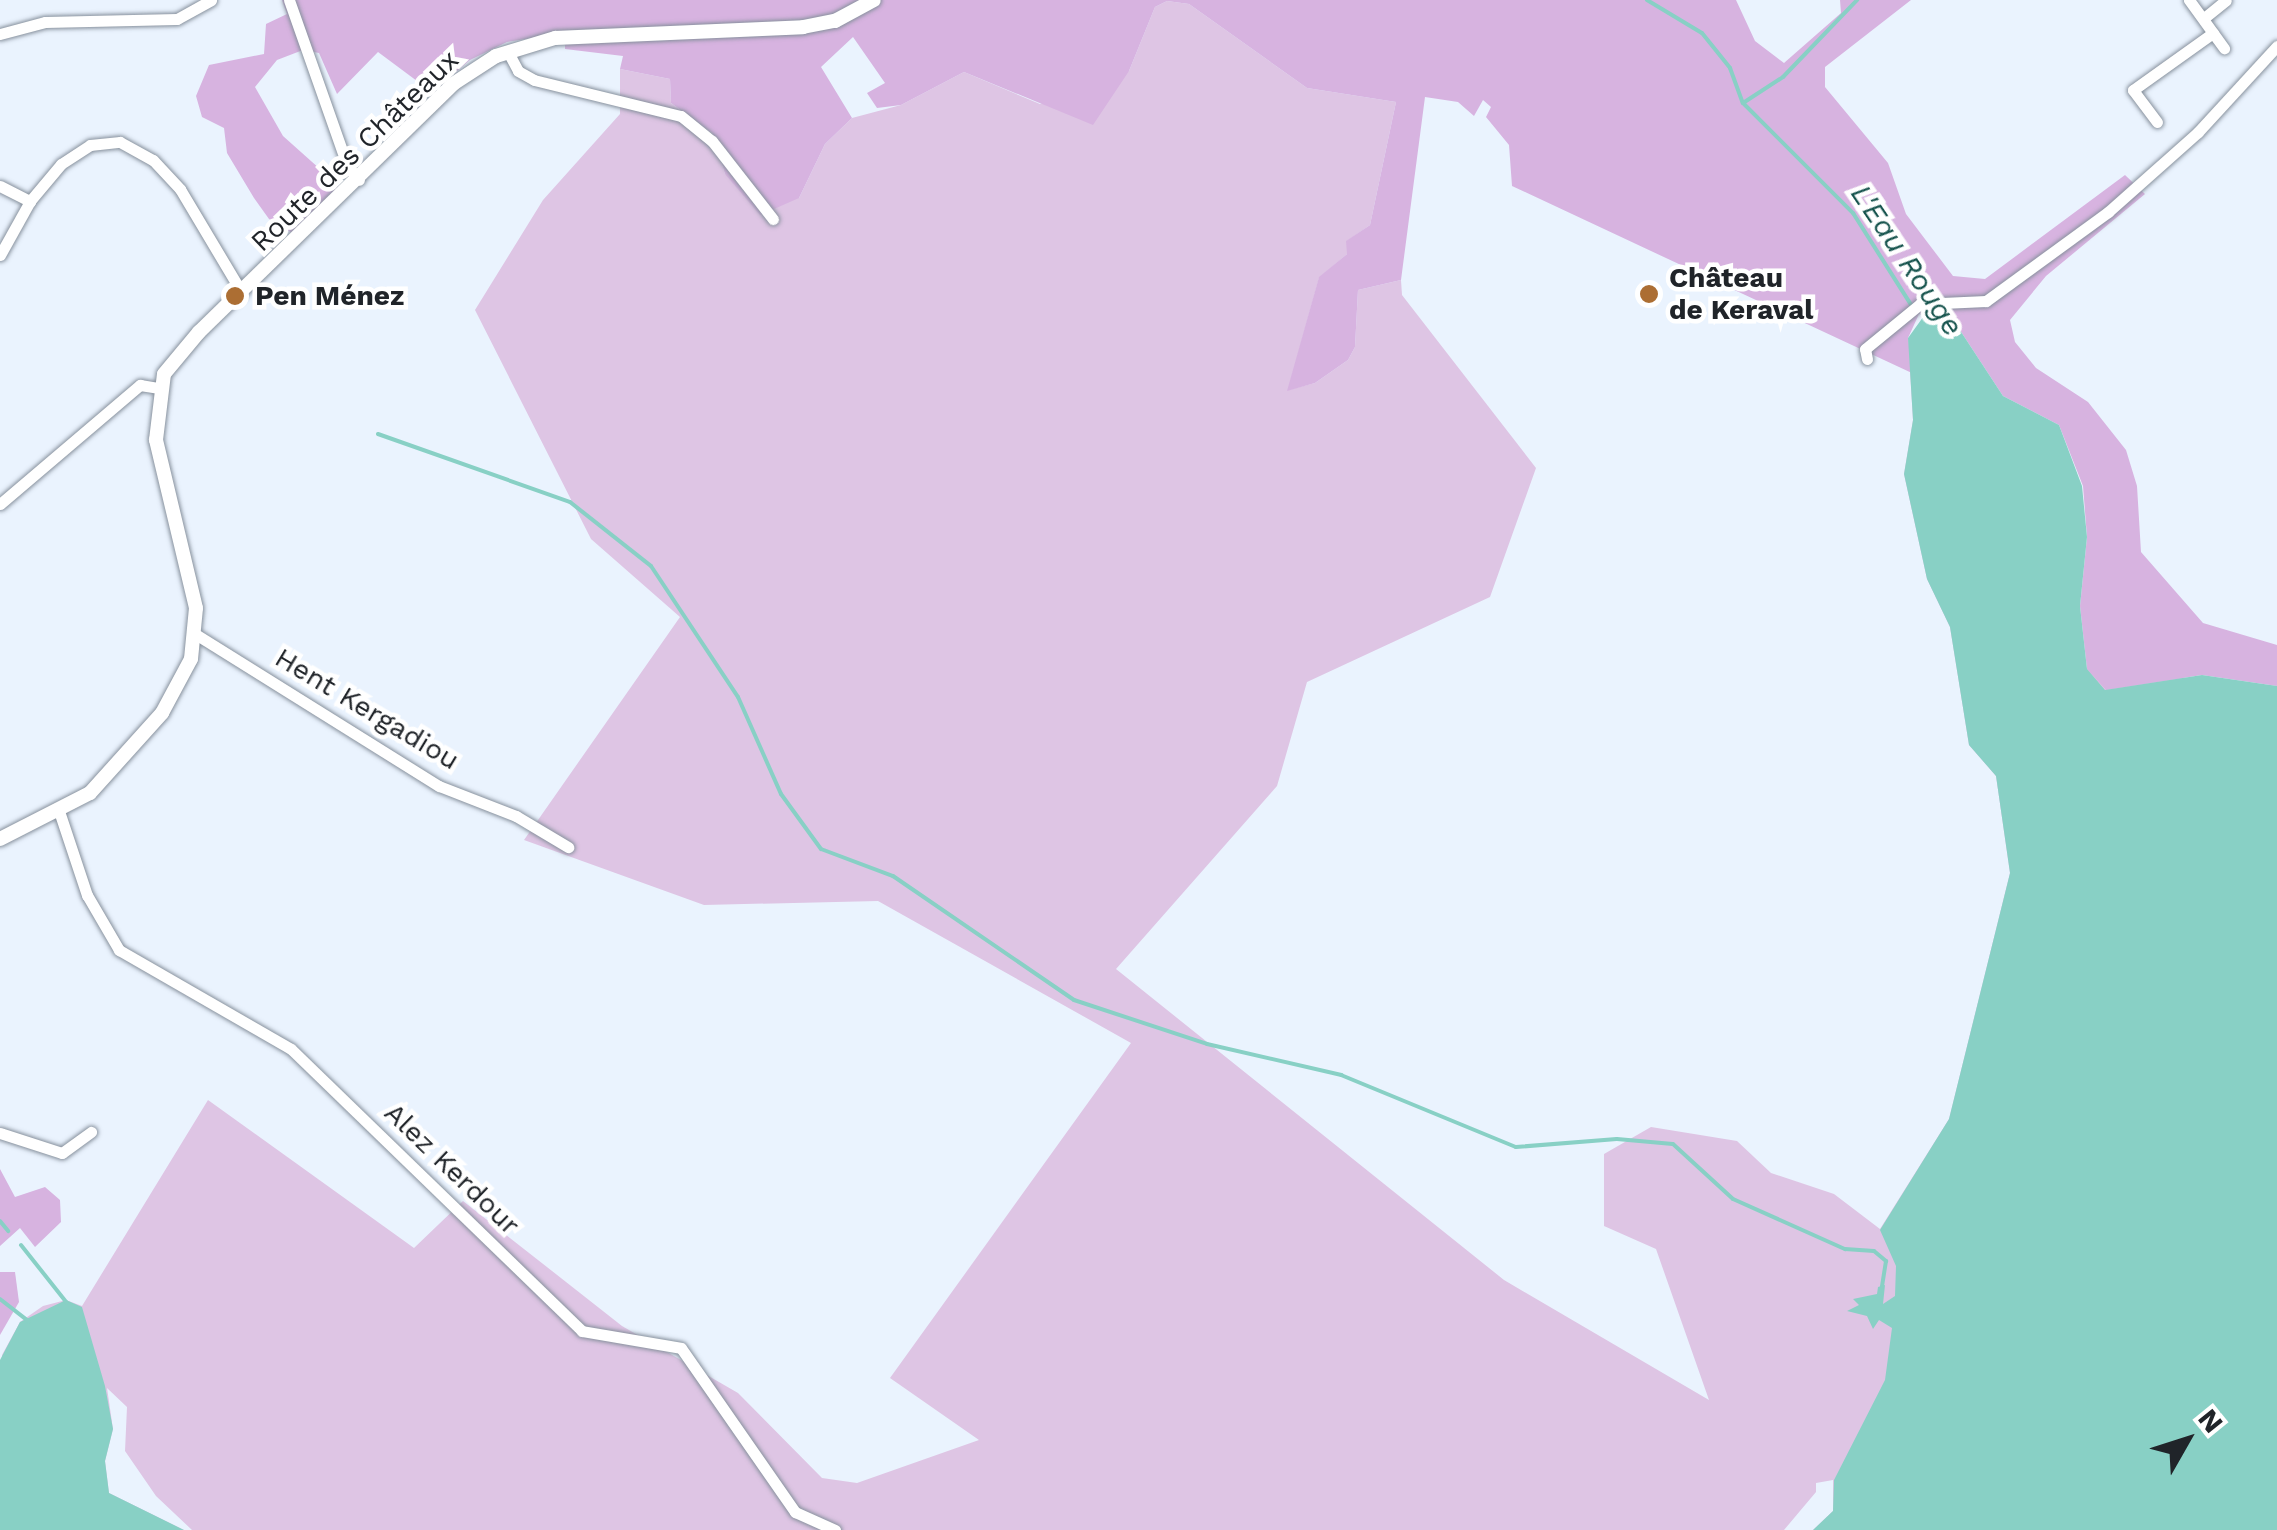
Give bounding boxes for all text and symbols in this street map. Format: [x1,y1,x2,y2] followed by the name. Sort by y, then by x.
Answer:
[244,43,466,259] street label: Route des Châteaux
[1843,177,1971,343] water label: L'Eau Rouge
[1669,261,1814,327] place label: Château de Keraval
[255,279,404,313] place label: Pen Ménez
[1638,283,1660,305] marker: Château de Keraval
[224,285,246,307] marker: Pen Ménez
[269,641,465,777] street label: Hent Kergadiou
[377,1096,527,1242] street label: Alez Kerdour
[2137,1390,2237,1490] north arrow
[2191,1402,2230,1439] text: N

